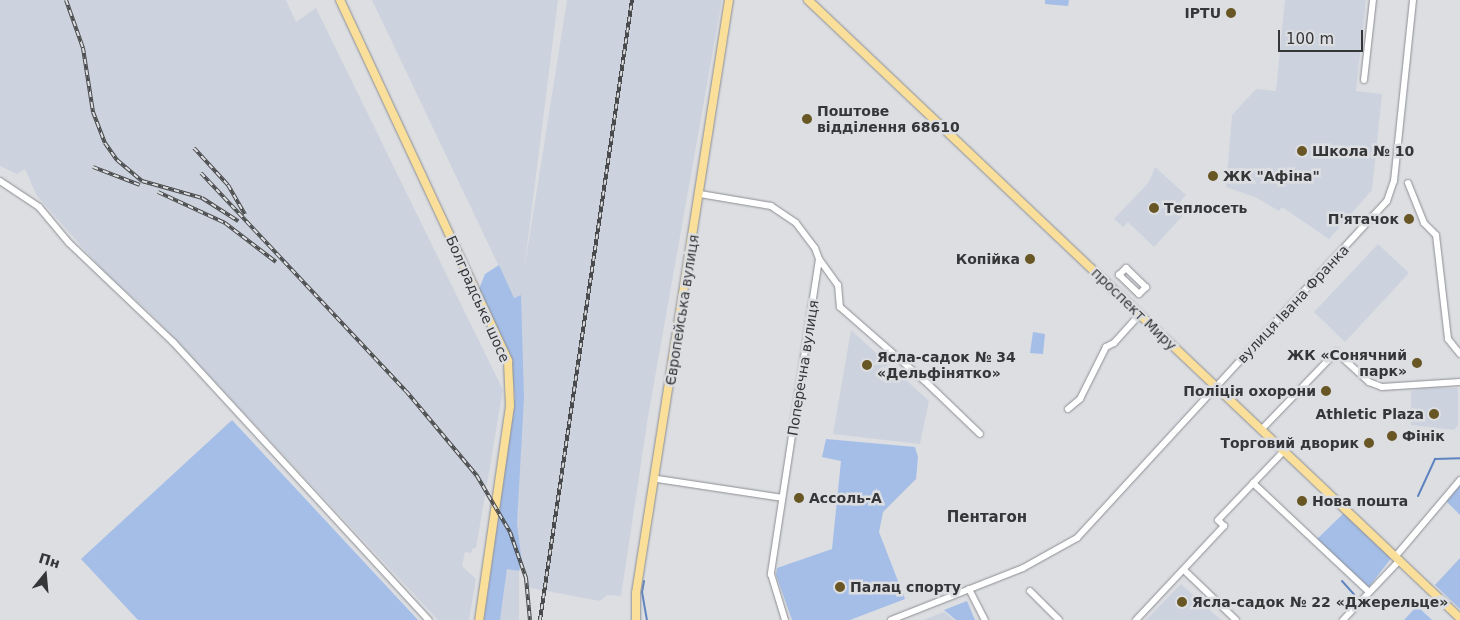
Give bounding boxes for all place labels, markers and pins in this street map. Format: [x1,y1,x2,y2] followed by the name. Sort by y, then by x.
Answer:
[1185,5,1221,21] place label: IPTU
[1225,7,1237,19] marker: IPTU
[817,103,960,136] place label: Поштове відділення 68610
[801,113,813,125] marker: Поштове відділення 68610
[1312,143,1414,159] place label: Школа № 10
[1296,145,1308,157] marker: Школа № 10
[1223,168,1320,184] place label: ЖК "Афіна"
[1207,170,1219,182] marker: ЖК "Афіна"
[1164,200,1247,216] place label: Теплосеть
[1148,202,1160,214] marker: Теплосеть
[1328,211,1399,227] place label: П'ятачок
[1403,213,1415,225] marker: П'ятачок
[956,251,1020,267] place label: Копійка
[1024,253,1036,265] marker: Копійка
[1287,347,1407,380] place label: ЖК «Сонячний парк»
[877,349,1016,382] place label: Ясла-садок № 34 «Дельфінятко»
[1411,357,1423,369] marker: ЖК «Сонячний парк»
[861,359,873,371] marker: Ясла-садок № 34 «Дельфінятко»
[1183,383,1316,399] place label: Поліція охорони
[1320,385,1332,397] marker: Поліція охорони
[1315,406,1424,422] place label: Athletic Plaza
[1428,408,1440,420] marker: Athletic Plaza
[1402,428,1445,444] place label: Фінік
[1386,430,1398,442] marker: Фінік
[1220,435,1359,451] place label: Торговий дворик
[1363,437,1375,449] marker: Торговий дворик
[809,490,882,506] place label: Ассоль-А
[793,492,805,504] marker: Ассоль-А
[1312,493,1408,509] place label: Нова пошта
[1296,495,1308,507] marker: Нова пошта
[850,579,961,595] place label: Палац спорту
[834,581,846,593] marker: Палац спорту
[1192,594,1448,610] place label: Ясла-садок № 22 «Джерельце»
[1176,596,1188,608] marker: Ясла-садок № 22 «Джерельце»

